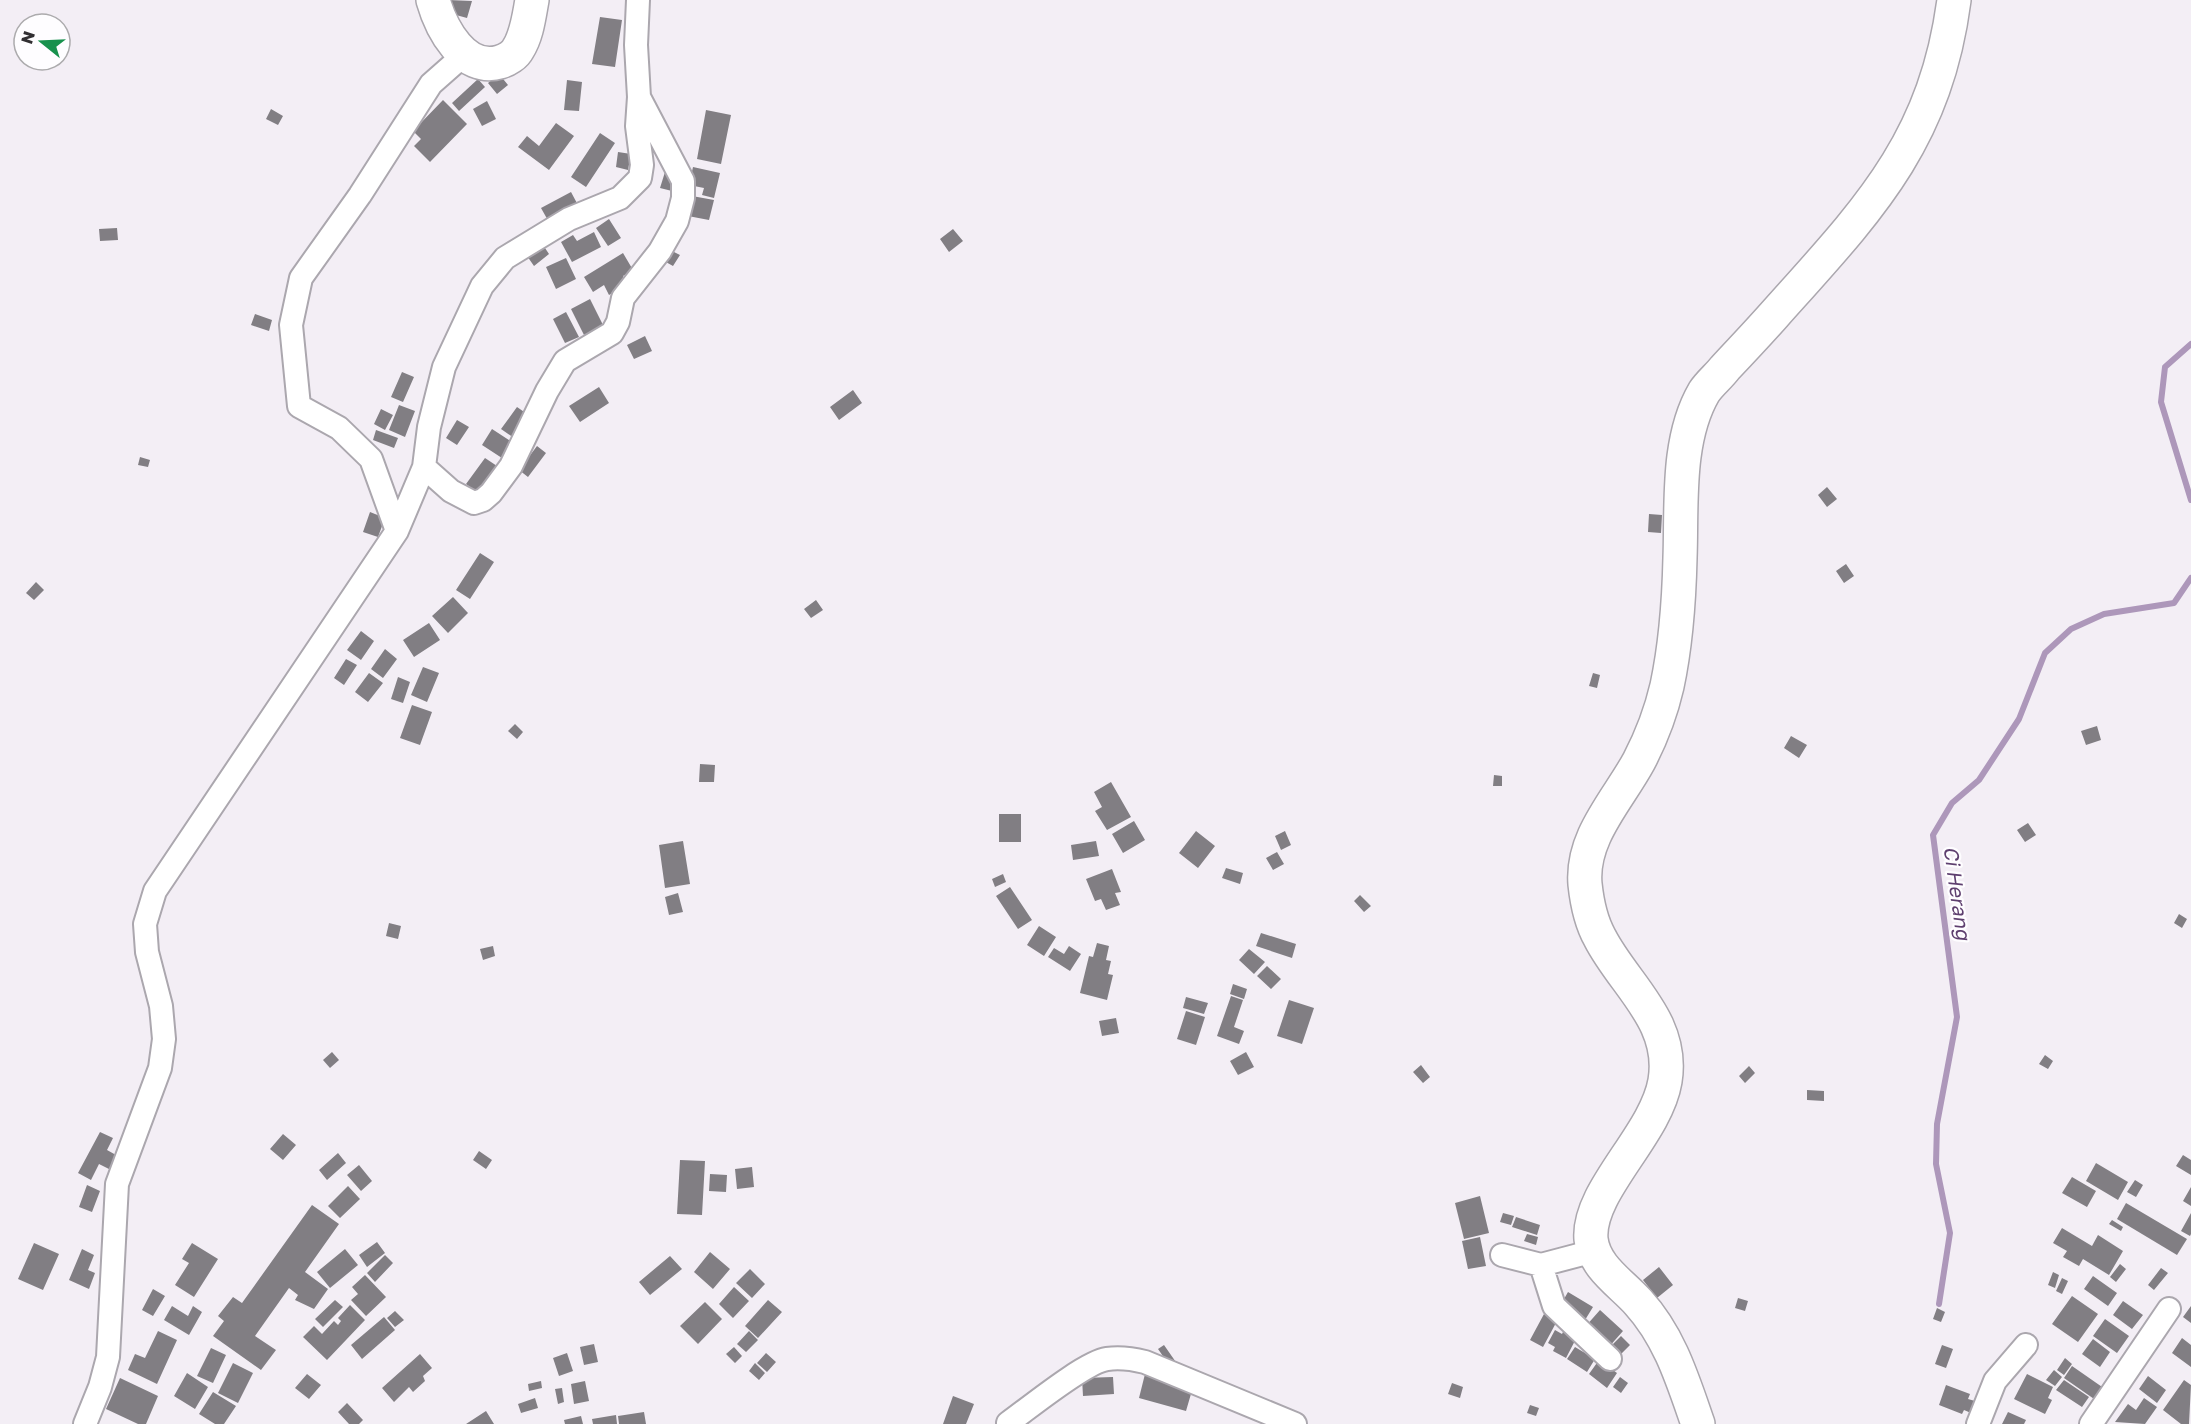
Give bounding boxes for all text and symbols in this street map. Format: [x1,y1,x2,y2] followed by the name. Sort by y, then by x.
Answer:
[12,12,72,72] north arrow
[16,28,39,46] text: N
[1939,845,1977,943] water label: Ci Herang

